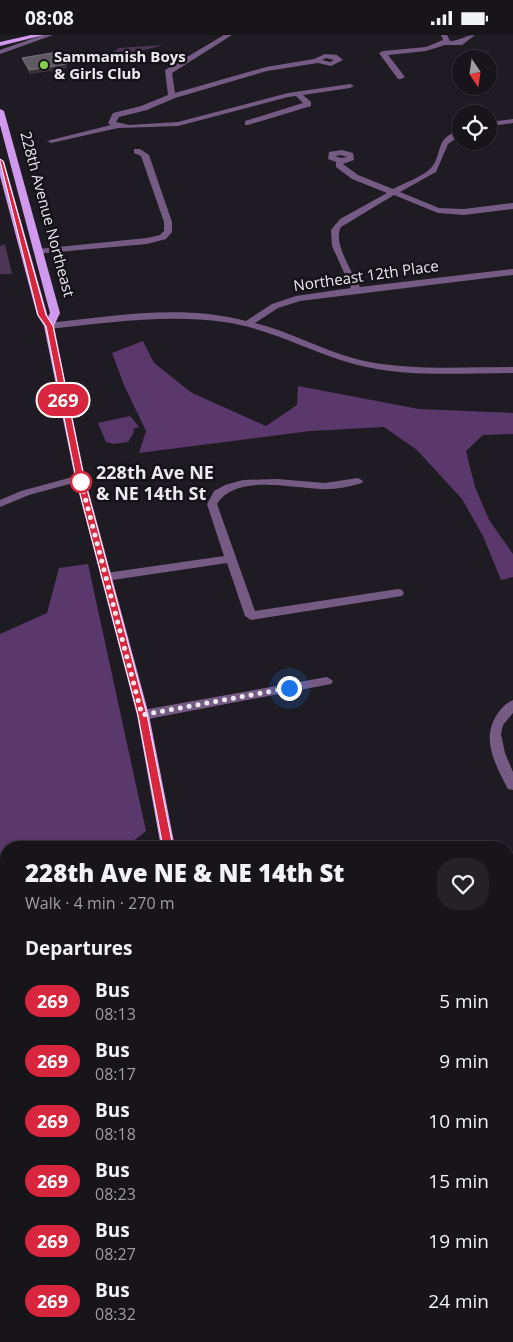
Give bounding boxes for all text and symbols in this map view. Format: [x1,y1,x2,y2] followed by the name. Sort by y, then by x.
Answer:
[25,5,74,31] text: 08:08
[54,46,186,83] place label: Sammamish Boys & Girls Club
[452,50,498,95] north arrow
[452,50,497,150] map controls
[38,59,50,71] marker: Sammamish Boys & Girls Club
[452,105,497,150] button: locate
[16,129,80,299] street label: 228th Avenue Northeast
[292,255,440,295] street label: Northeast 12th Place
[34,384,92,416] line badge: 269
[48,388,78,412] text: 269
[96,460,214,505] place label: 228th Ave NE & NE 14th St
[70,471,92,493] marker: 228th Ave NE & NE 14th St
[277,676,302,701] your location
[25,856,344,889] text: 228th Ave NE & NE 14th St
[437,858,489,910] button: heart
[25,892,175,914] text: Walk · 4 min · 270 m
[25,935,132,961] text: Departures
[95,977,130,1003] text: Bus
[439,988,489,1014] text: 5 min
[37,989,68,1013] text: 269
[95,1003,136,1025] text: 08:13
[95,1037,130,1063] text: Bus
[439,1048,489,1074] text: 9 min
[37,1049,68,1073] text: 269
[95,1063,136,1085] text: 08:17
[95,1097,130,1123] text: Bus
[428,1108,489,1134] text: 10 min
[37,1109,68,1133] text: 269
[95,1123,136,1145] text: 08:18
[95,1157,130,1183] text: Bus
[428,1168,489,1194] text: 15 min
[37,1169,68,1193] text: 269
[95,1183,136,1205] text: 08:23
[95,1217,130,1243] text: Bus
[428,1228,489,1254] text: 19 min
[37,1229,68,1253] text: 269
[95,1243,136,1265] text: 08:27
[95,1277,130,1303] text: Bus
[428,1288,489,1314] text: 24 min
[37,1289,68,1313] text: 269
[95,1303,136,1325] text: 08:32

